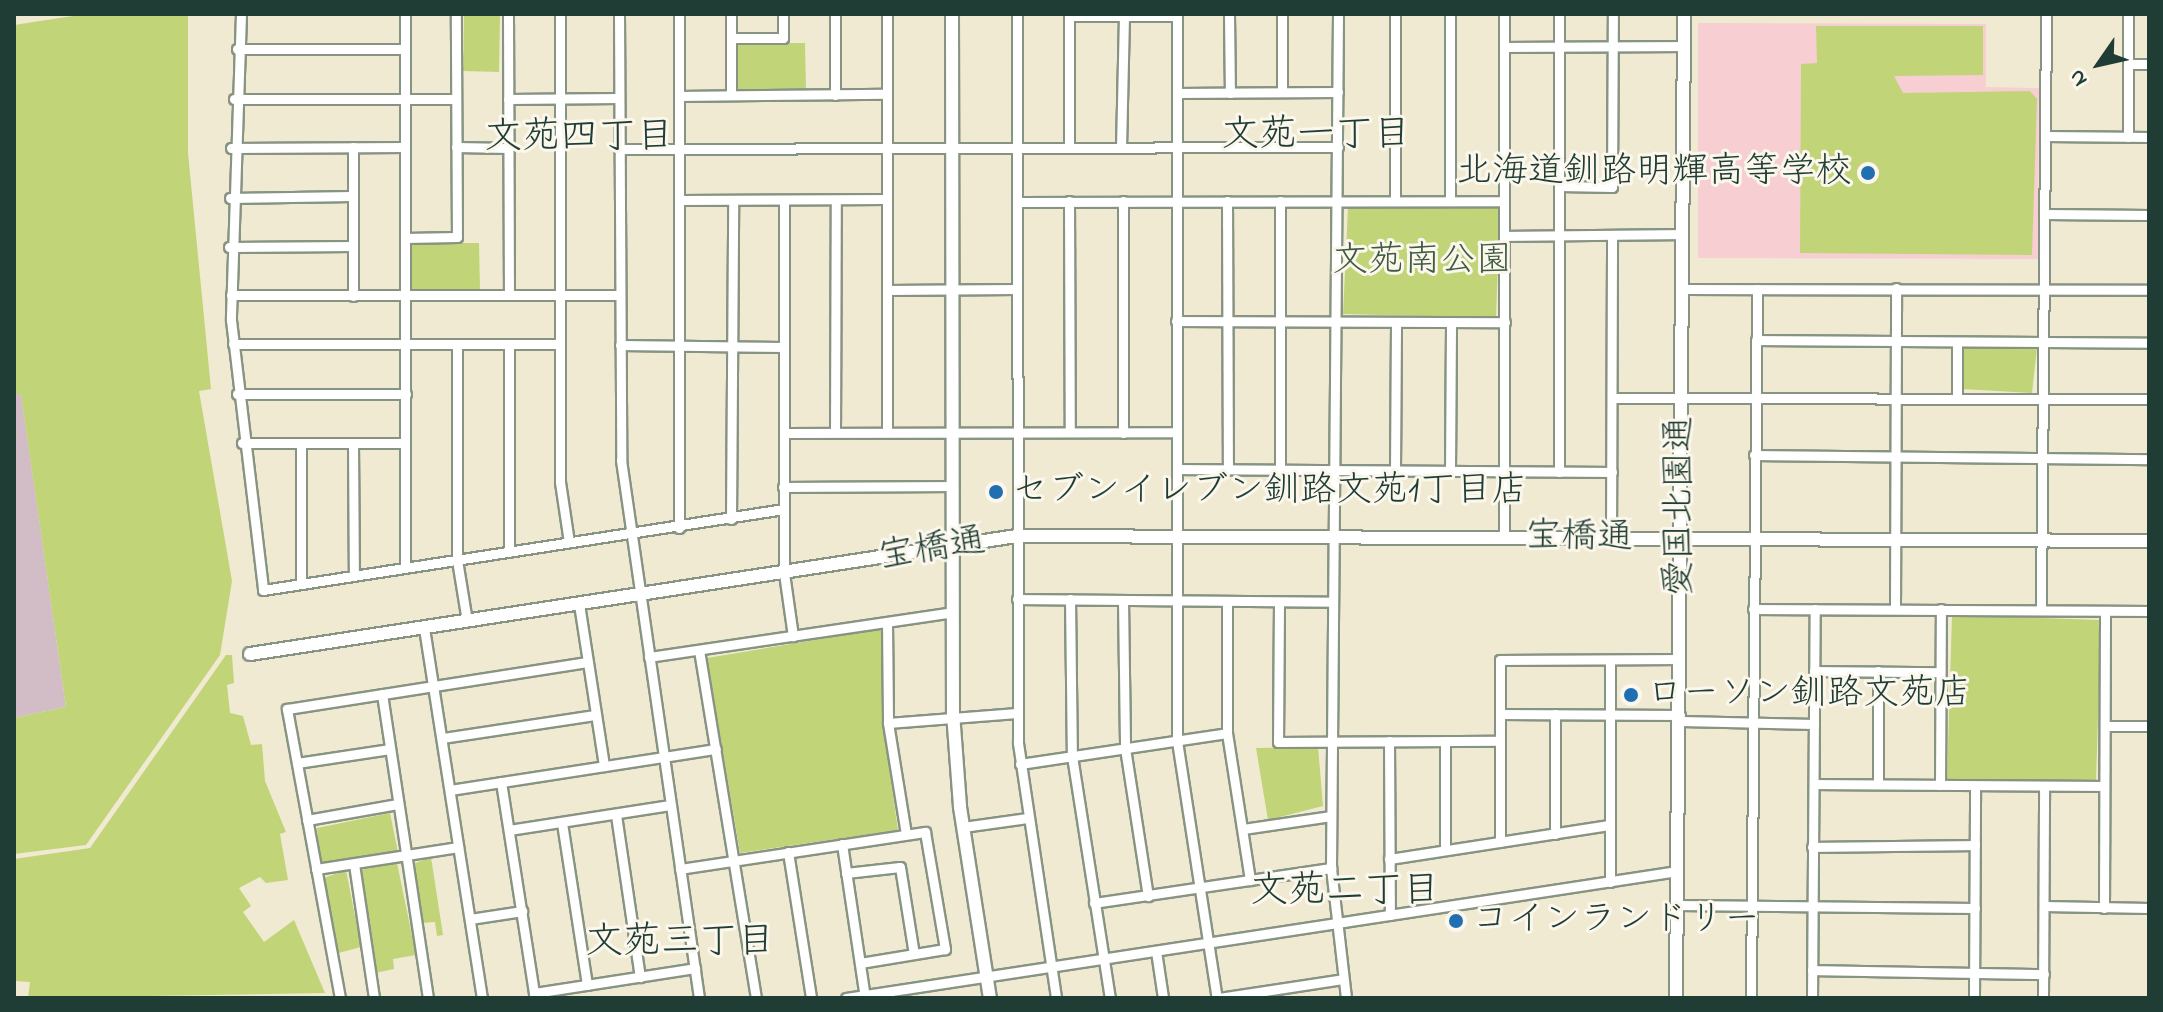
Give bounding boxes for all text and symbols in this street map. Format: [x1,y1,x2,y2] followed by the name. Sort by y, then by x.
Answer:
[2059,24,2139,104] north arrow
[2062,62,2097,93] text: N
[1221,114,1411,160] district label: 文苑一丁目
[484,116,674,162] district label: 文苑四丁目
[1456,151,1852,195] place label: 北海道釧路明輝高等学校
[1859,164,1877,182] marker: 北海道釧路明輝高等学校
[1332,240,1512,284] park label: 文苑南公園
[1659,416,1703,596] street label: 愛国北園通
[1012,470,1527,514] place label: セブンイレブン釧路文苑1丁目店
[987,483,1005,501] marker: セブンイレブン釧路文苑1丁目店
[1525,515,1633,561] street label: 宝橋通
[875,520,989,580] street label: 宝橋通
[1647,673,1971,717] place label: ローソン釧路文苑店
[1622,686,1640,704] marker: ローソン釧路文苑店
[1250,870,1440,916] district label: 文苑二丁目
[1472,899,1760,943] place label: コインランドリー
[1447,912,1465,930] marker: コインランドリー
[585,921,775,967] district label: 文苑三丁目

